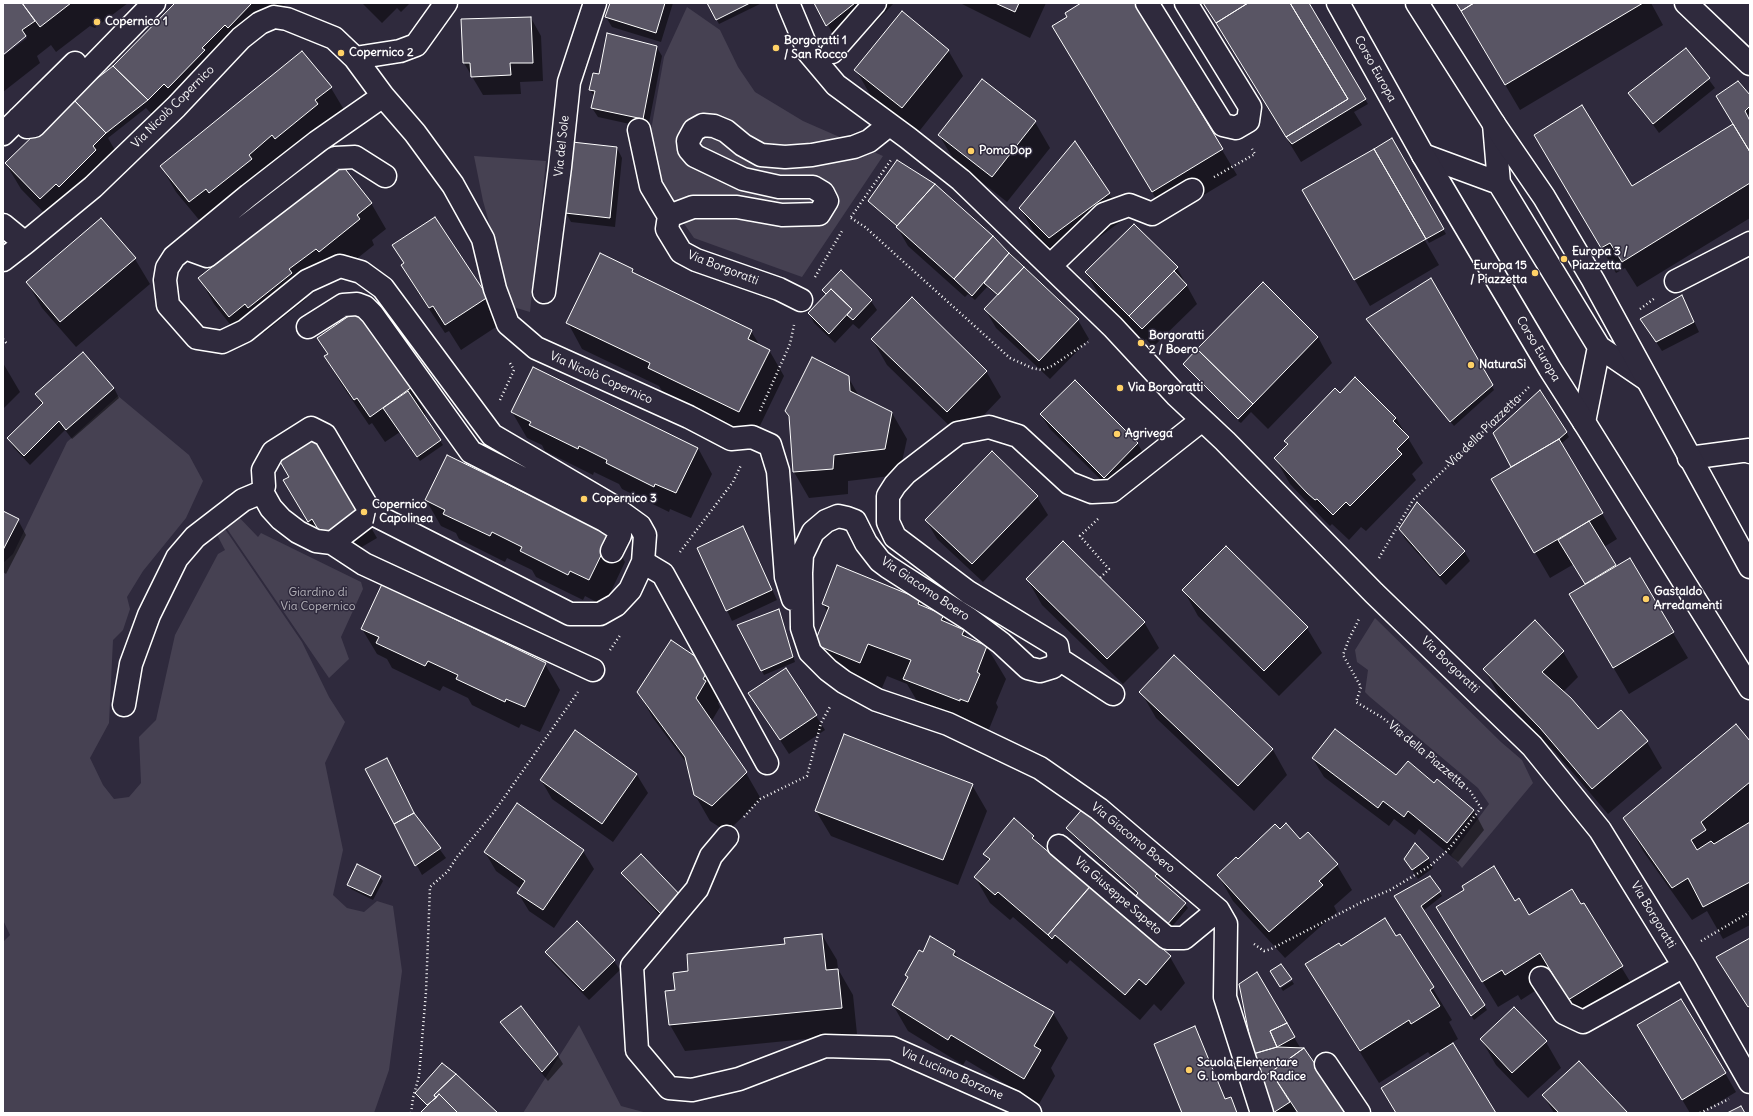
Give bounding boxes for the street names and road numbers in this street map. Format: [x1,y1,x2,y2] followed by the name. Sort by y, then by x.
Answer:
[1351,33,1399,105] street label: Corso Europa
[129,63,217,151] street label: Via Nicolò Copernico
[552,115,572,177] street label: Via del Sole
[685,248,761,288] street label: Via Borgoratti
[1513,314,1563,384] street label: Corso Europa
[547,349,655,407] street label: Via Nicolò Copernico
[1444,392,1524,470] street label: Via della Piazzetta
[878,554,972,624] street label: Via Giacomo Boero
[1418,634,1482,696] street label: Via Borgoratti
[1385,718,1469,792] street label: Via della Piazzetta
[1088,800,1178,876] street label: Via Giacomo Boero
[1071,854,1165,938] street label: Via Giuseppe Sapeto
[1627,879,1679,951] street label: Via Borgoratti
[898,1045,1006,1103] street label: Via Luciano Borzone

